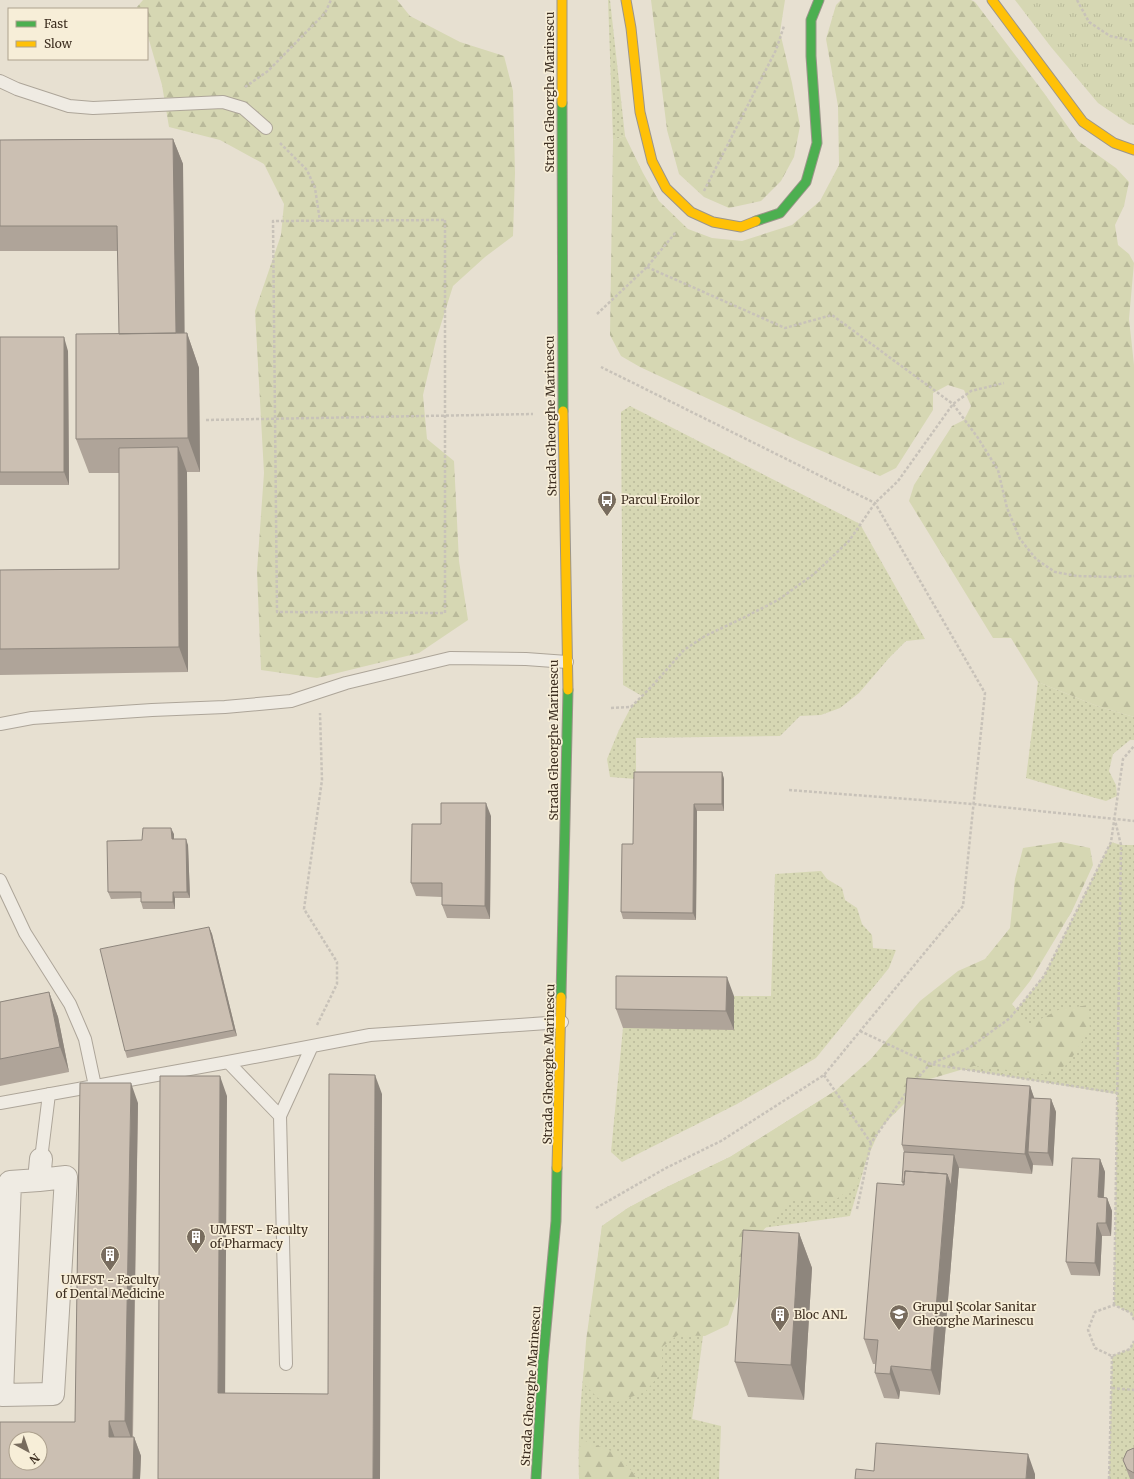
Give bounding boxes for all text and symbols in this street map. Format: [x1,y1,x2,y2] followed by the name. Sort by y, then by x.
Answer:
[8,8,148,60] legend
[542,11,557,172] street label: Strada Gheorghe Marinescu
[44,16,68,31] text: Fast
[44,36,73,51] text: Slow
[542,335,559,497] street label: Strada Gheorghe Marinescu
[596,489,618,517] bus stop icon: Parcul Eroilor
[621,492,700,507] place label: Parcul Eroilor
[546,659,561,820] street label: Strada Gheorghe Marinescu
[540,983,557,1145] street label: Strada Gheorghe Marinescu
[210,1222,308,1251] place label: UMFST - Faculty of Pharmacy
[185,1226,207,1254] building icon: UMFST - Faculty of Pharmacy
[99,1244,121,1272] building icon: UMFST - Faculty of Dental Medicine
[56,1272,164,1301] place label: UMFST - Faculty of Dental Medicine
[913,1299,1037,1328] place label: Grupul Școlar Sanitar Gheorghe Marinescu
[888,1303,910,1331] school or university icon: Grupul Școlar Sanitar Gheorghe Marinescu
[769,1304,791,1332] building icon: Bloc ANL
[517,1305,544,1467] street label: Strada Gheorghe Marinescu
[794,1307,848,1322] place label: Bloc ANL
[8,1431,48,1471] north arrow
[26,1451,42,1467] text: N

